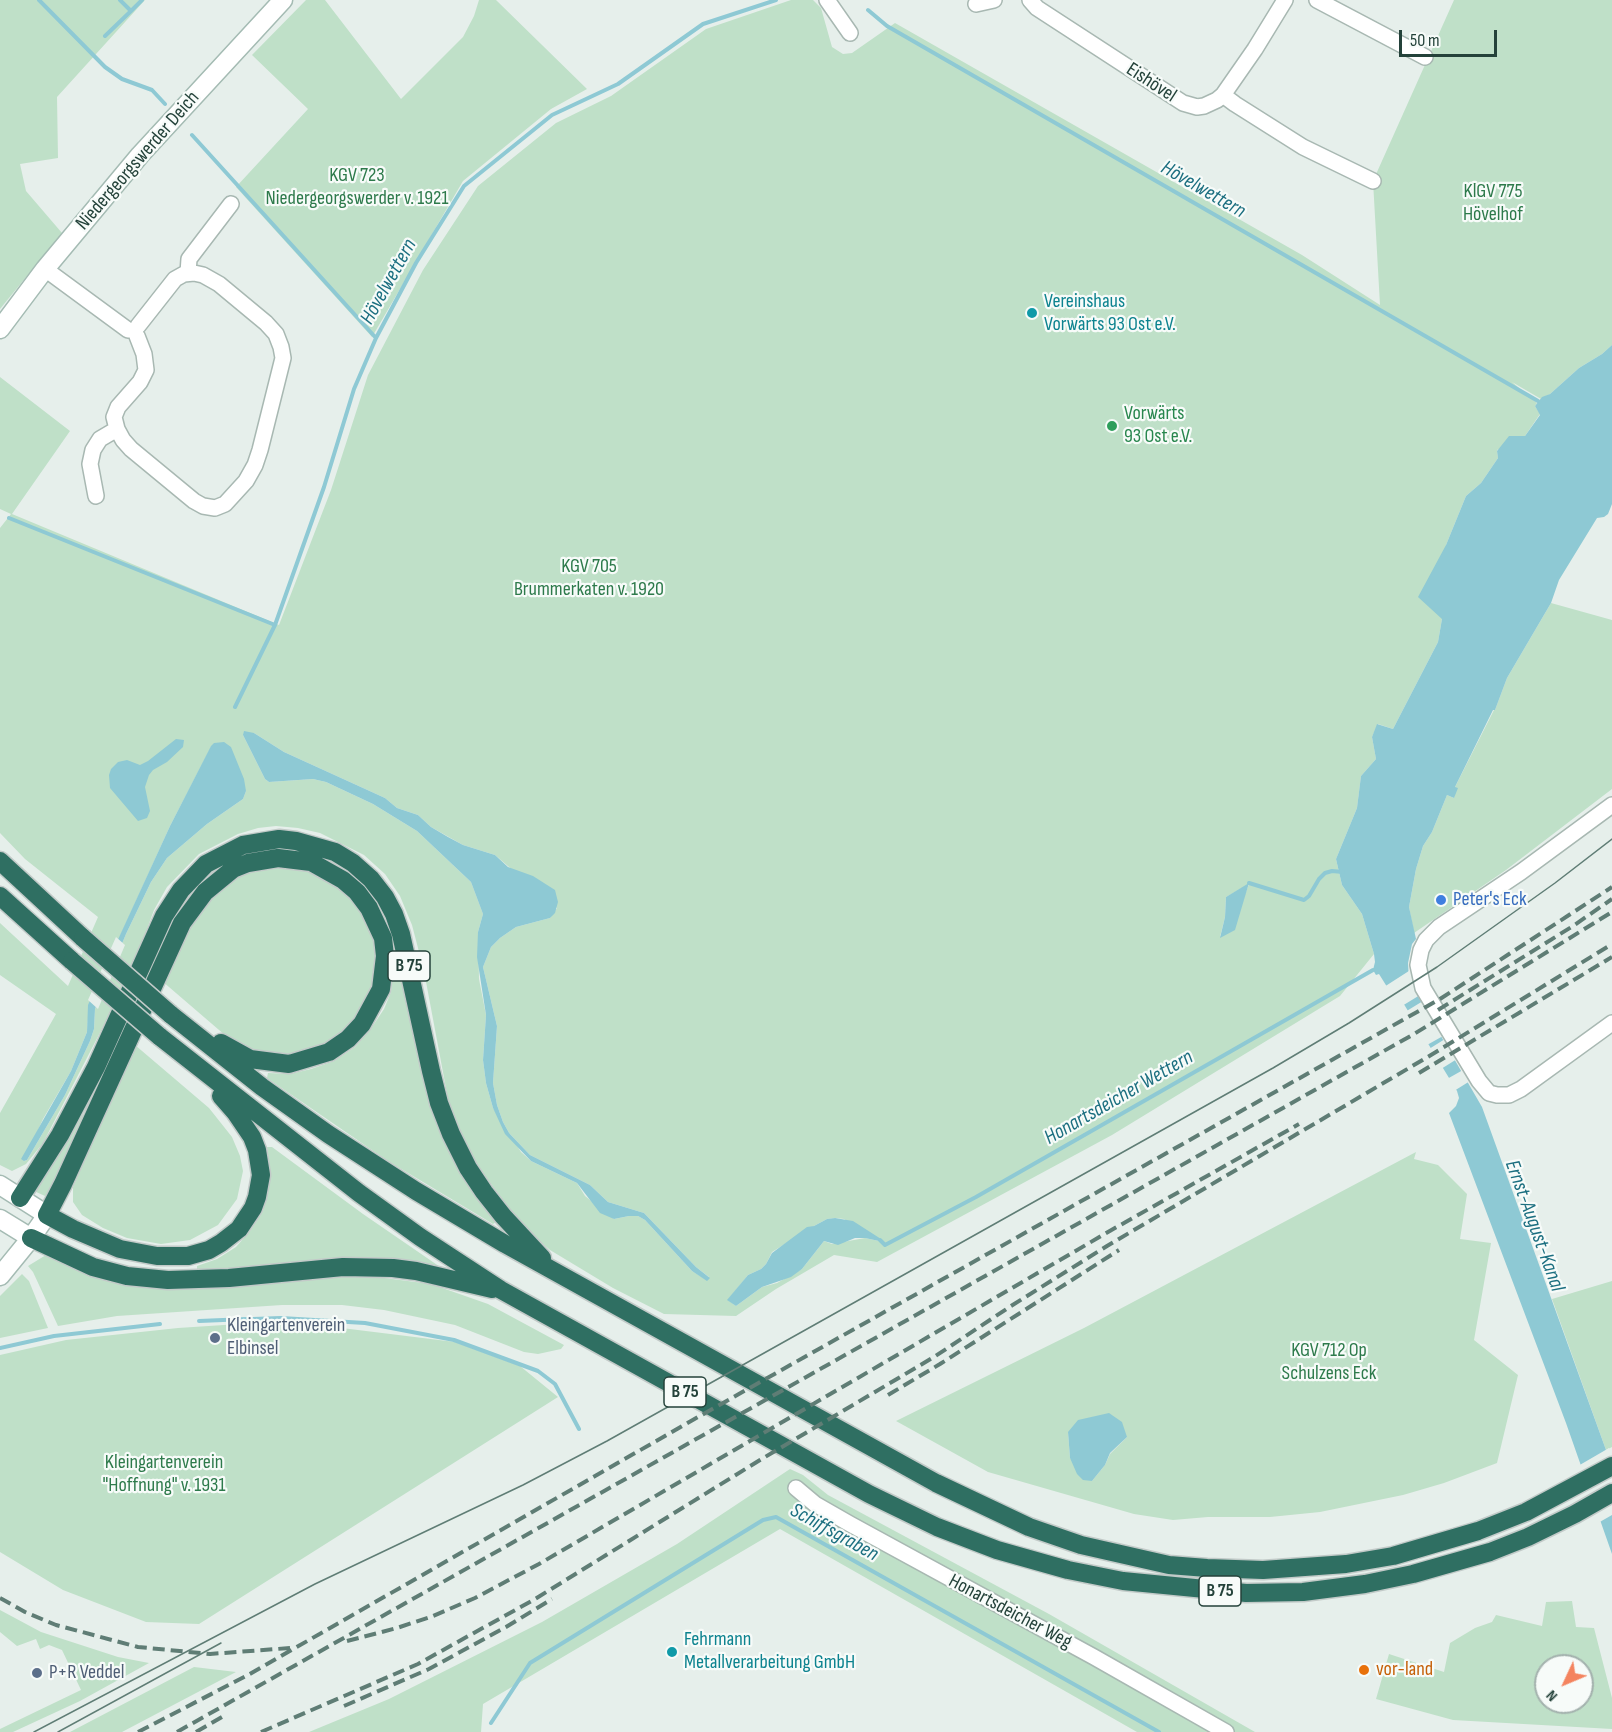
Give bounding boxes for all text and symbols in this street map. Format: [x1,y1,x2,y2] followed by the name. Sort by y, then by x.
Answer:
[1402,18,1500,56] scale bar
[1410,30,1440,51] text: 50 m
[1121,58,1181,108] street label: Eishövel
[71,87,205,235] street label: Niedergeorgswerder Deich
[1156,156,1250,224] water label: Hövelwettern
[266,164,448,211] park label: KGV 723 Niedergeorgswerder v. 1921
[1463,180,1523,227] park label: KlGV 775 Hövelhof
[355,235,423,329] water label: Hövelwettern
[1044,290,1176,337] place label: Vereinshaus Vorwärts 93 Ost e.V.
[1025,306,1039,320] marker: Vereinshaus Vorwärts 93 Ost e.V.
[1124,402,1192,449] place label: Vorwärts 93 Ost e.V.
[1105,419,1119,433] marker: Vorwärts 93 Ost e.V.
[514,555,664,602] park label: KGV 705 Brummerkaten v. 1920
[1453,888,1527,912] place label: Peter's Eck
[1434,893,1448,907] marker: Peter's Eck
[388,951,430,981] road number: B 75
[1040,1045,1198,1151] water label: Honartsdeicher Wettern
[1499,1157,1569,1295] water label: Ernst-August-Kanal
[227,1314,345,1361] place label: Kleingartenverein Elbinsel
[208,1331,222,1345] marker: Kleingartenverein Elbinsel
[1282,1339,1376,1386] park label: KGV 712 Op Schulzens Eck
[664,1377,706,1407] road number: B 75
[103,1451,225,1498] park label: Kleingartenverein "Hoffnung" v. 1931
[786,1498,882,1568] water label: Schiffsgraben
[944,1569,1076,1655] street label: Honartsdeicher Weg
[1199,1576,1241,1606] road number: B 75
[684,1628,855,1675] place label: Fehrmann Metallverarbeitung GmbH
[665,1645,679,1659] marker: Fehrmann Metallverarbeitung GmbH
[1534,1654,1594,1714] north arrow
[1376,1658,1433,1682] place label: vor-land
[49,1661,124,1685] place label: P+R Veddel
[1357,1663,1371,1677] marker: vor-land
[30,1666,44,1680] marker: P+R Veddel
[1542,1686,1562,1705] text: N

